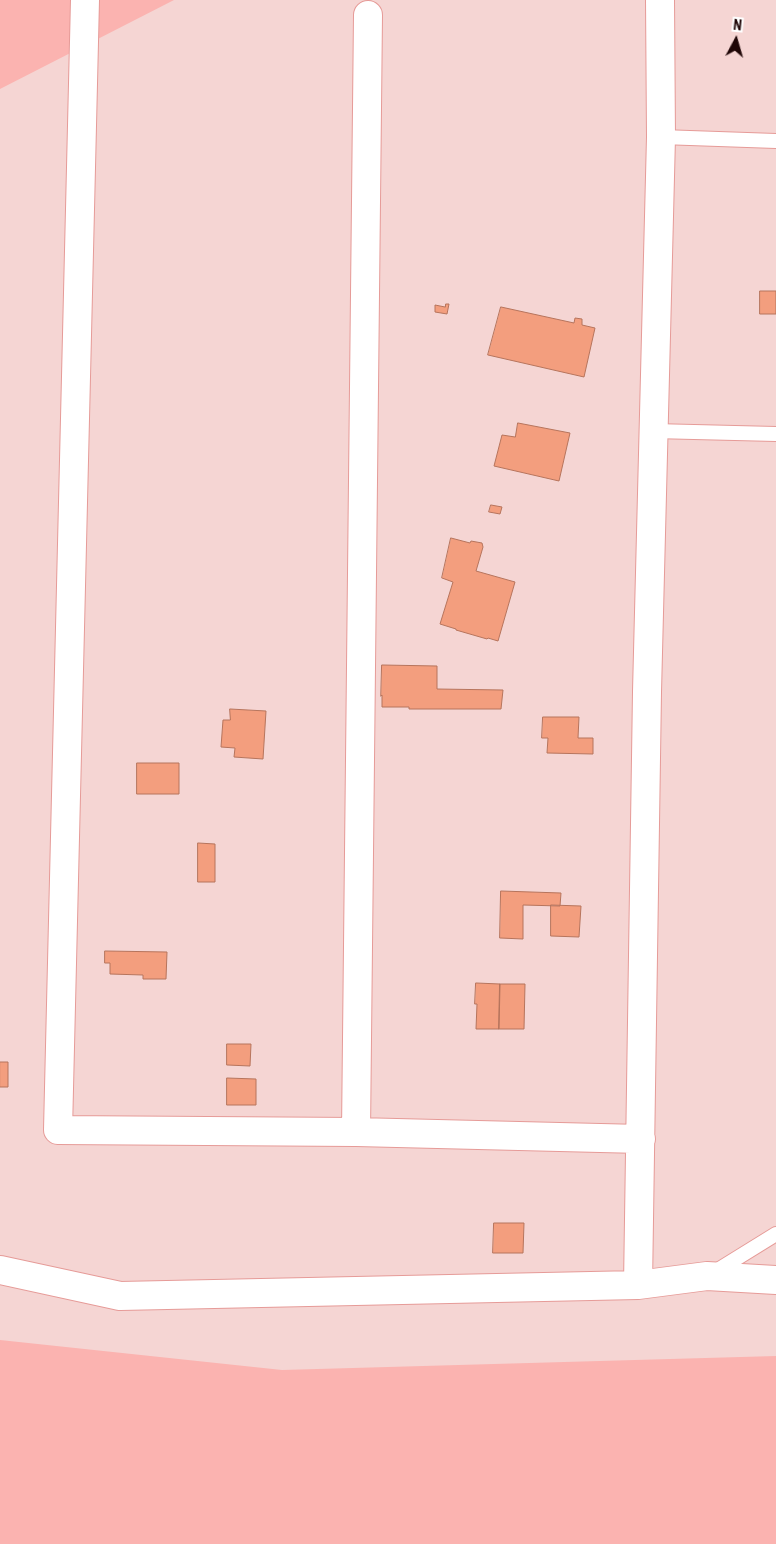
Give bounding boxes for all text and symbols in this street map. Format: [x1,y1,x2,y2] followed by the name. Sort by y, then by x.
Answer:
[711,15,761,65] north arrow
[732,17,743,33] text: N

